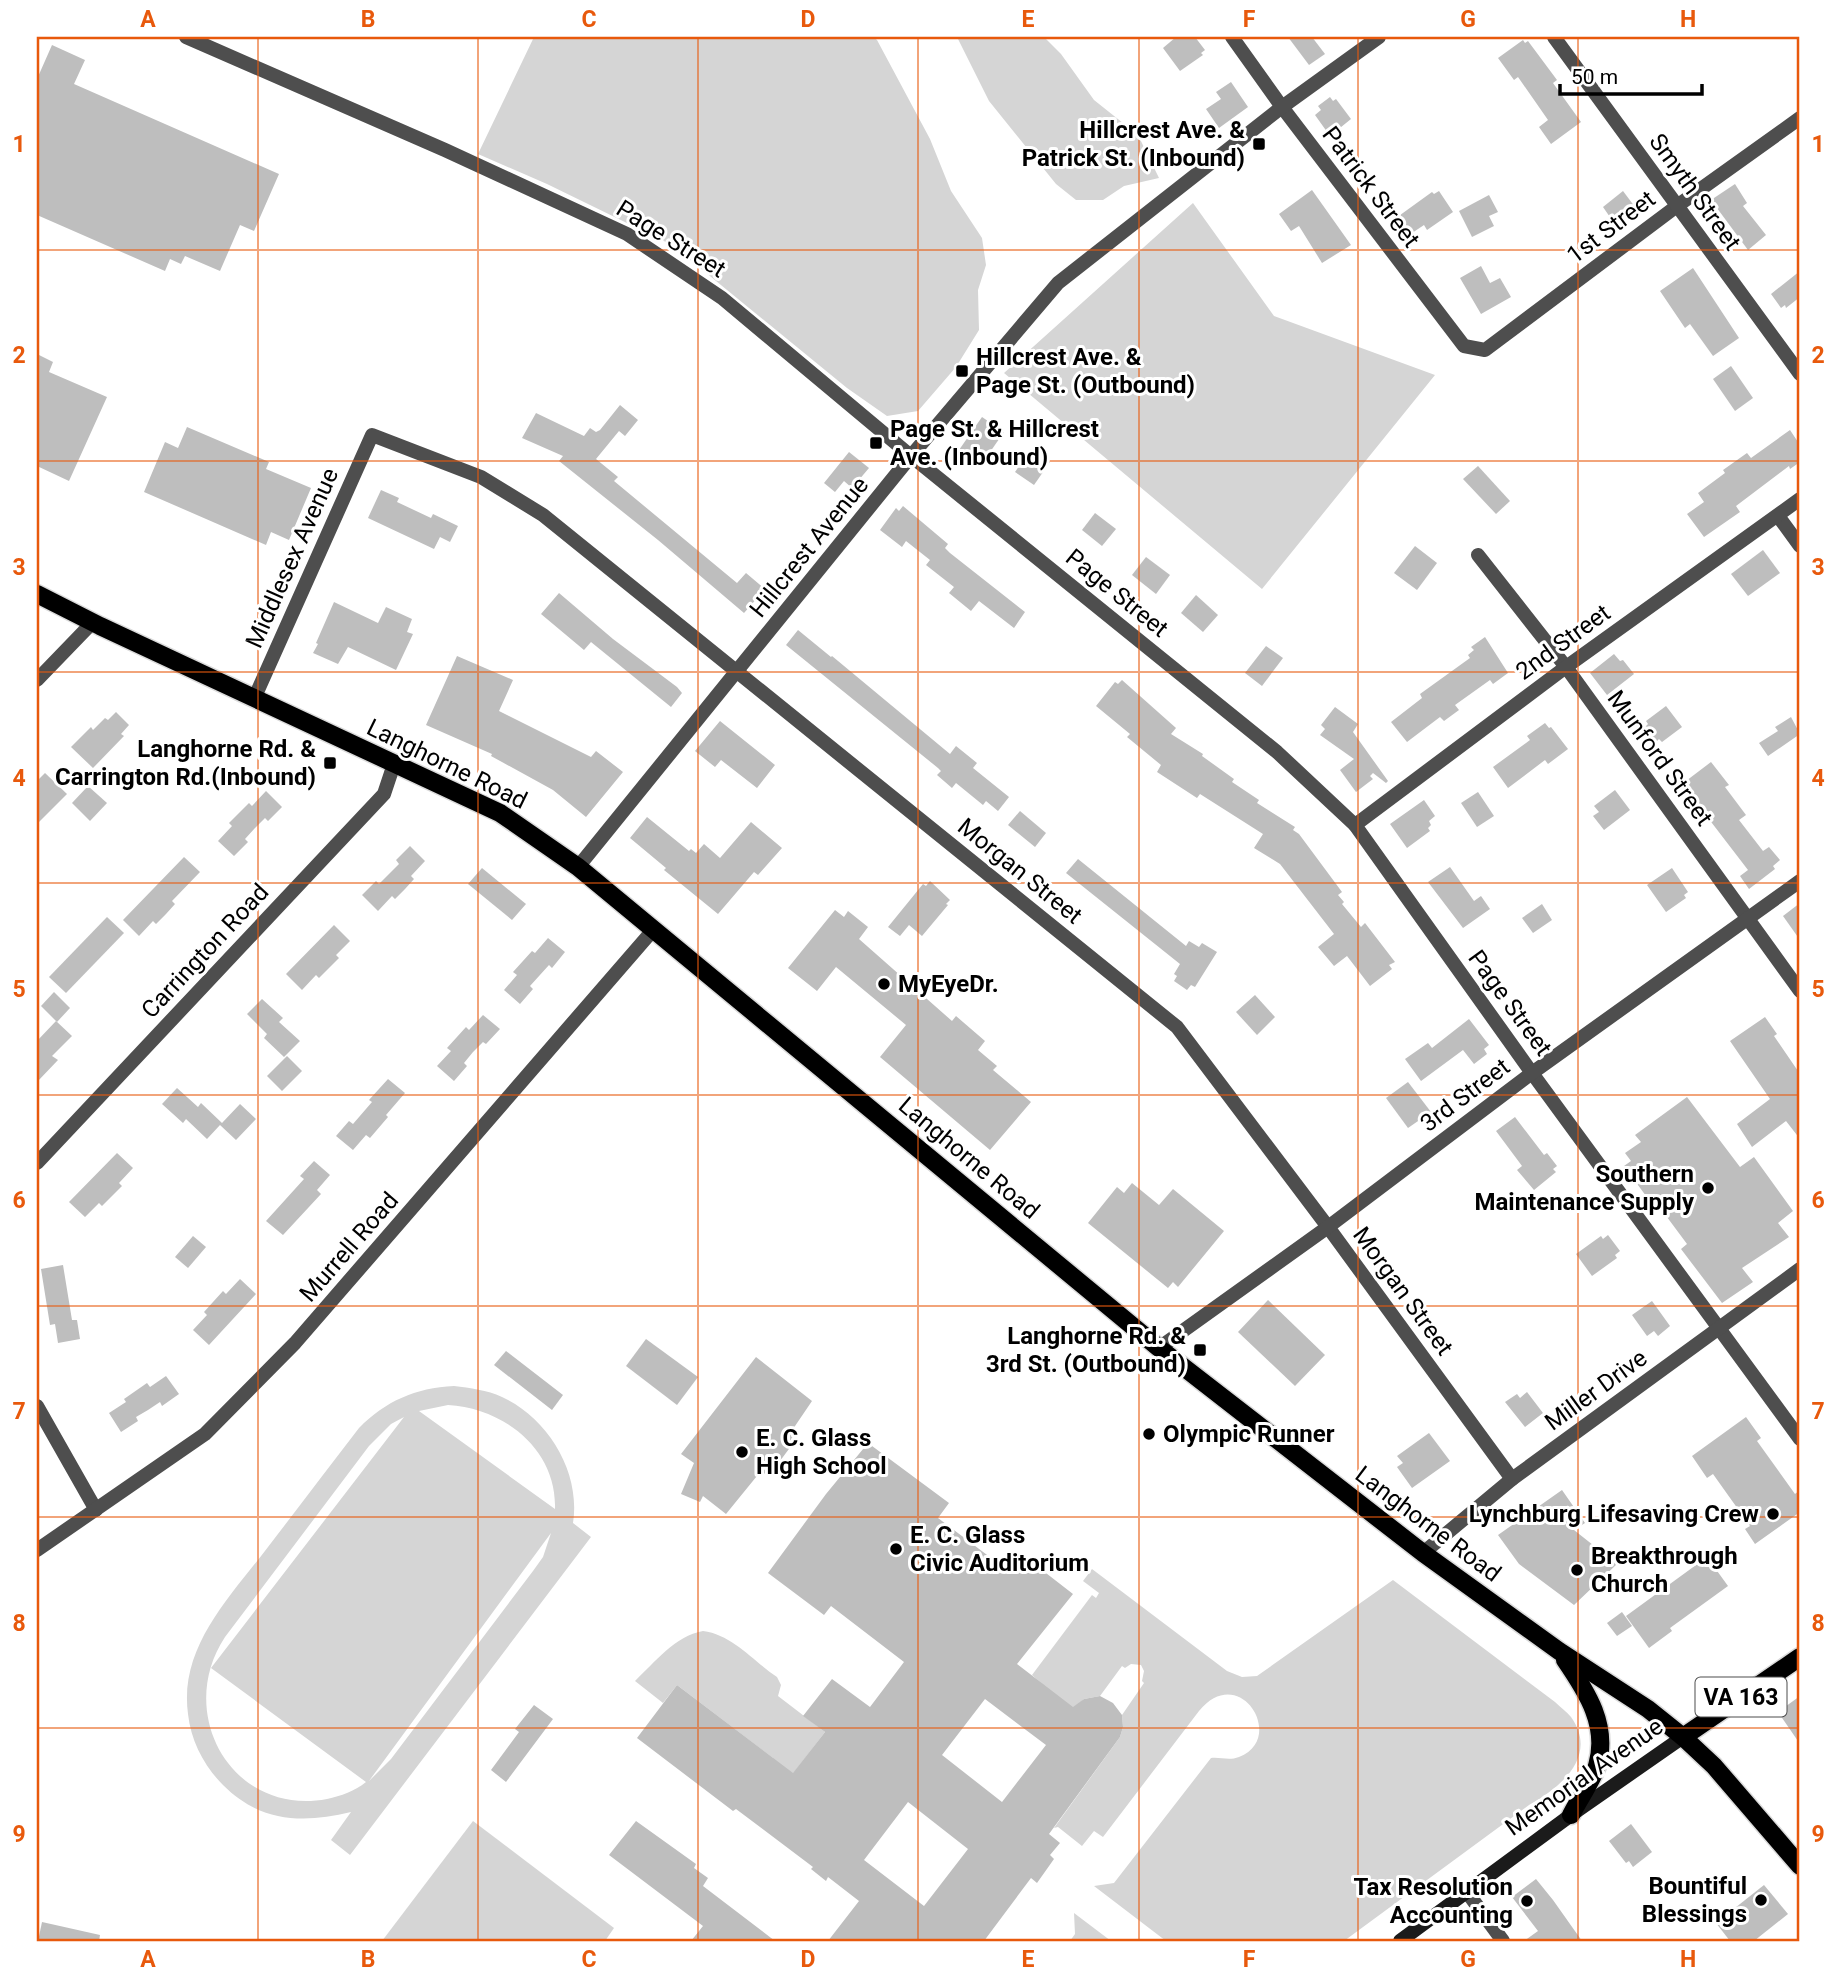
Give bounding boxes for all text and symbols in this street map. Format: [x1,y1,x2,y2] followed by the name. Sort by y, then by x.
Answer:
[140,6,156,33] text: A
[361,6,375,33] text: B
[581,6,597,33] text: C
[801,6,815,33] text: D
[1022,6,1035,33] text: E
[1243,6,1256,33] text: F
[1460,6,1476,33] text: G
[1680,6,1696,33] text: H
[1560,52,1702,96] scale bar
[1571,65,1618,89] text: 50 m
[1022,116,1245,172] place label: Hillcrest Ave. & Patrick St. (Inbound)
[1317,121,1426,253] street label: Patrick Street
[1643,128,1747,256] street label: Smyth Street
[12,131,26,158] text: 1
[1811,131,1825,158] text: 1
[1251,136,1267,152] marker: Hillcrest Ave. & Patrick St. (Inbound)
[1561,185,1661,269] street label: 1st Street
[611,194,731,284] street label: Page Street
[12,342,26,369] text: 2
[1811,342,1825,369] text: 2
[976,343,1195,399] place label: Hillcrest Ave. & Page St. (Outbound)
[954,363,970,379] marker: Hillcrest Ave. & Page St. (Outbound)
[890,415,1099,471] place label: Page St. & Hillcrest Ave. (Inbound)
[868,435,884,451] marker: Page St. & Hillcrest Ave. (Inbound)
[240,464,344,652] street label: Middlesex Avenue
[744,471,874,623] street label: Hillcrest Avenue
[1060,543,1174,643] street label: Page Street
[12,554,26,581] text: 3
[1811,554,1825,581] text: 3
[1510,598,1616,686] street label: 2nd Street
[1602,685,1718,831] street label: Munford Street
[362,713,532,815] street label: Langhorne Road
[55,735,316,791] place label: Langhorne Rd. & Carrington Rd.(Inbound)
[322,755,338,771] marker: Langhorne Rd. & Carrington Rd.(Inbound)
[12,765,26,792] text: 4
[1811,765,1825,792] text: 4
[952,812,1088,930] street label: Morgan Street
[136,878,274,1024] street label: Carrington Road
[1462,945,1558,1061] street label: Page Street
[898,970,999,998] place label: MyEyeDr.
[12,976,26,1003] text: 5
[876,976,892,992] marker: MyEyeDr.
[1811,976,1825,1003] text: 5
[1415,1052,1515,1138] street label: 3rd Street
[893,1091,1045,1225] street label: Langhorne Road
[1474,1160,1695,1216] place label: Southern Maintenance Supply
[1700,1180,1716,1196] marker: Southern Maintenance Supply
[12,1187,26,1214] text: 6
[294,1187,404,1307] street label: Murrell Road
[1811,1187,1825,1214] text: 6
[1347,1221,1459,1361] street label: Morgan Street
[986,1322,1186,1378] place label: Langhorne Rd. & 3rd St. (Outbound)
[1192,1342,1208,1358] marker: Langhorne Rd. & 3rd St. (Outbound)
[1540,1344,1652,1436] street label: Miller Drive
[12,1398,26,1425] text: 7
[1811,1398,1825,1425] text: 7
[1163,1420,1335,1448] place label: Olympic Runner
[756,1424,887,1480] place label: E. C. Glass High School
[1141,1426,1157,1442] marker: Olympic Runner
[734,1444,750,1460] marker: E. C. Glass High School
[1350,1460,1506,1588] street label: Langhorne Road
[1469,1500,1759,1528] place label: Lynchburg Lifesaving Crew
[1765,1506,1781,1522] marker: Lynchburg Lifesaving Crew
[910,1521,1089,1577] place label: E. C. Glass Civic Auditorium
[888,1541,904,1557] marker: E. C. Glass Civic Auditorium
[1591,1542,1738,1598] place label: Breakthrough Church
[1569,1562,1585,1578] marker: Breakthrough Church
[12,1610,26,1637] text: 8
[1811,1610,1825,1637] text: 8
[1696,1678,1786,1716] road number: VA 163
[1500,1712,1668,1842] street label: Memorial Avenue
[12,1821,26,1848] text: 9
[1811,1821,1825,1848] text: 9
[1642,1872,1747,1928] place label: Bountiful Blessings
[1353,1873,1513,1929] place label: Tax Resolution Accounting
[1753,1892,1769,1908] marker: Bountiful Blessings
[1519,1893,1535,1909] marker: Tax Resolution Accounting
[140,1946,156,1973] text: A
[361,1946,375,1973] text: B
[581,1946,597,1973] text: C
[801,1946,815,1973] text: D
[1022,1946,1035,1973] text: E
[1243,1946,1256,1973] text: F
[1460,1946,1476,1973] text: G
[1680,1946,1696,1973] text: H

